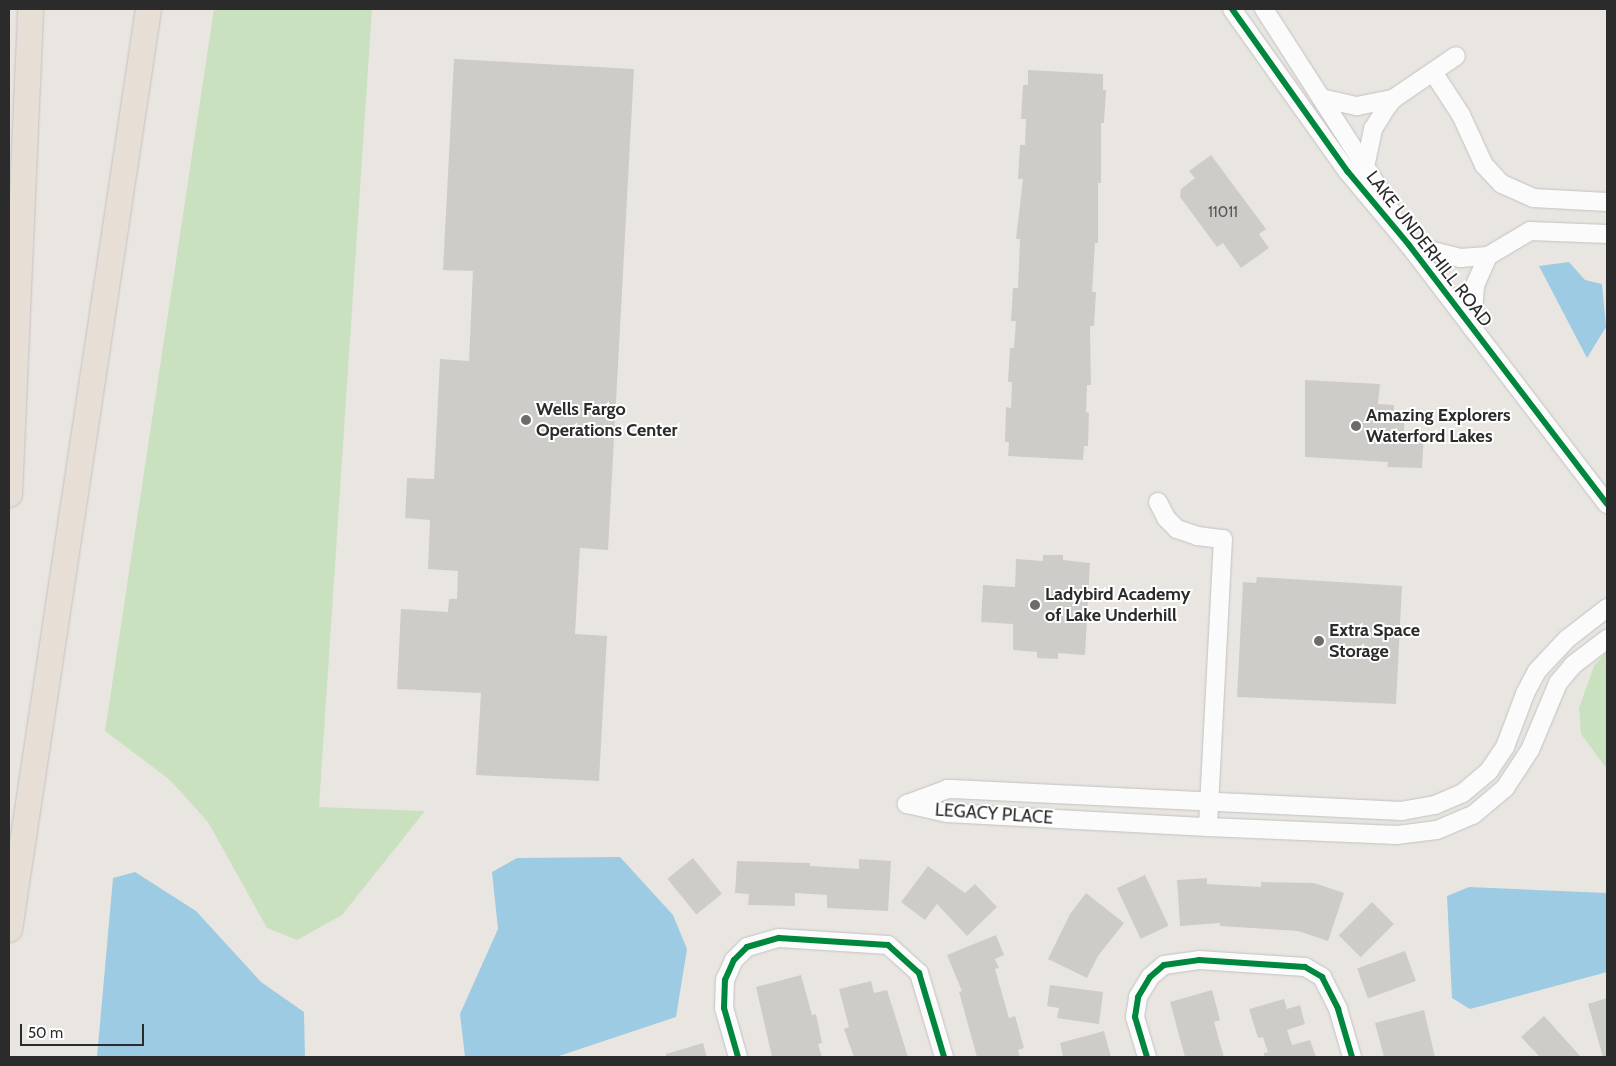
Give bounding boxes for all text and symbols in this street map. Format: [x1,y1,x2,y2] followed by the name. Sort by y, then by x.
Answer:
[1361,167,1497,331] street label: LAKE UNDERHILL ROAD
[1208,204,1238,222] house number: 11011
[536,399,677,442] place label: Wells Fargo Operations Center
[1366,405,1511,448] place label: Amazing Explorers Waterford Lakes
[520,414,532,426] marker: Wells Fargo Operations Center
[1350,420,1362,432] marker: Amazing Explorers Waterford Lakes
[1045,584,1190,626] place label: Ladybird Academy of Lake Underhill
[1029,599,1041,611] marker: Ladybird Academy of Lake Underhill
[1329,620,1420,662] place label: Extra Space Storage
[1313,635,1325,647] marker: Extra Space Storage
[934,799,1054,829] street label: LEGACY PLACE
[22,1014,146,1046] scale bar
[28,1024,63,1042] text: 50 m

